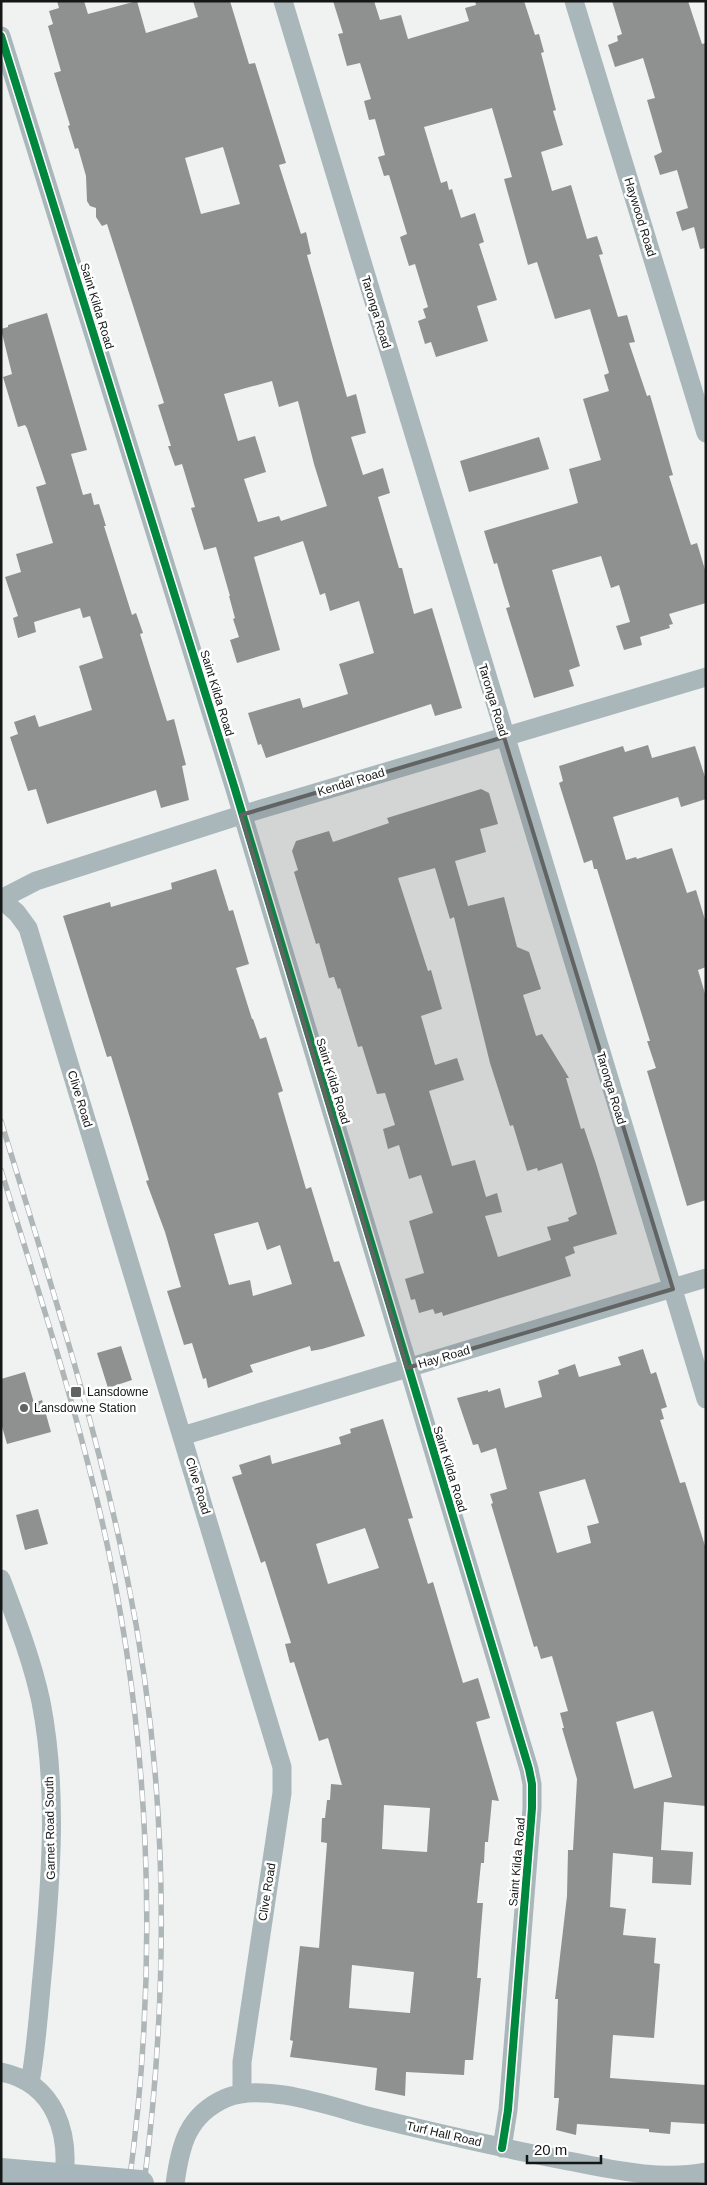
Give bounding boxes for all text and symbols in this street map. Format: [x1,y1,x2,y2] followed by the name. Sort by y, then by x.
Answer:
[621,176,659,258] street label: Haywood Road
[77,261,117,351] street label: Saint Kilda Road
[358,274,394,350] street label: Taronga Road
[197,648,237,738] street label: Saint Kilda Road
[475,662,511,738] street label: Taronga Road
[316,765,386,799] street label: Kendal Road
[313,1036,353,1126] street label: Saint Kilda Road
[593,1050,629,1126] street label: Taronga Road
[65,1069,95,1129] street label: Clive Road
[416,1343,472,1371] street label: Hay Road
[69,1385,83,1399] marker: Lansdowne
[87,1385,149,1399] place label: Lansdowne
[34,1401,136,1415] place label: Lansdowne Station
[18,1402,30,1414] marker: Lansdowne Station
[430,1424,470,1514] street label: Saint Kilda Road
[183,1456,213,1516] street label: Clive Road
[42,1776,58,1880] street label: Garnet Road South
[506,1817,528,1907] street label: Saint Kilda Road
[255,1862,279,1922] street label: Clive Road
[405,2119,483,2149] street label: Turf Hall Road
[527,2132,601,2164] scale bar
[534,2141,567,2158] text: 20 m

